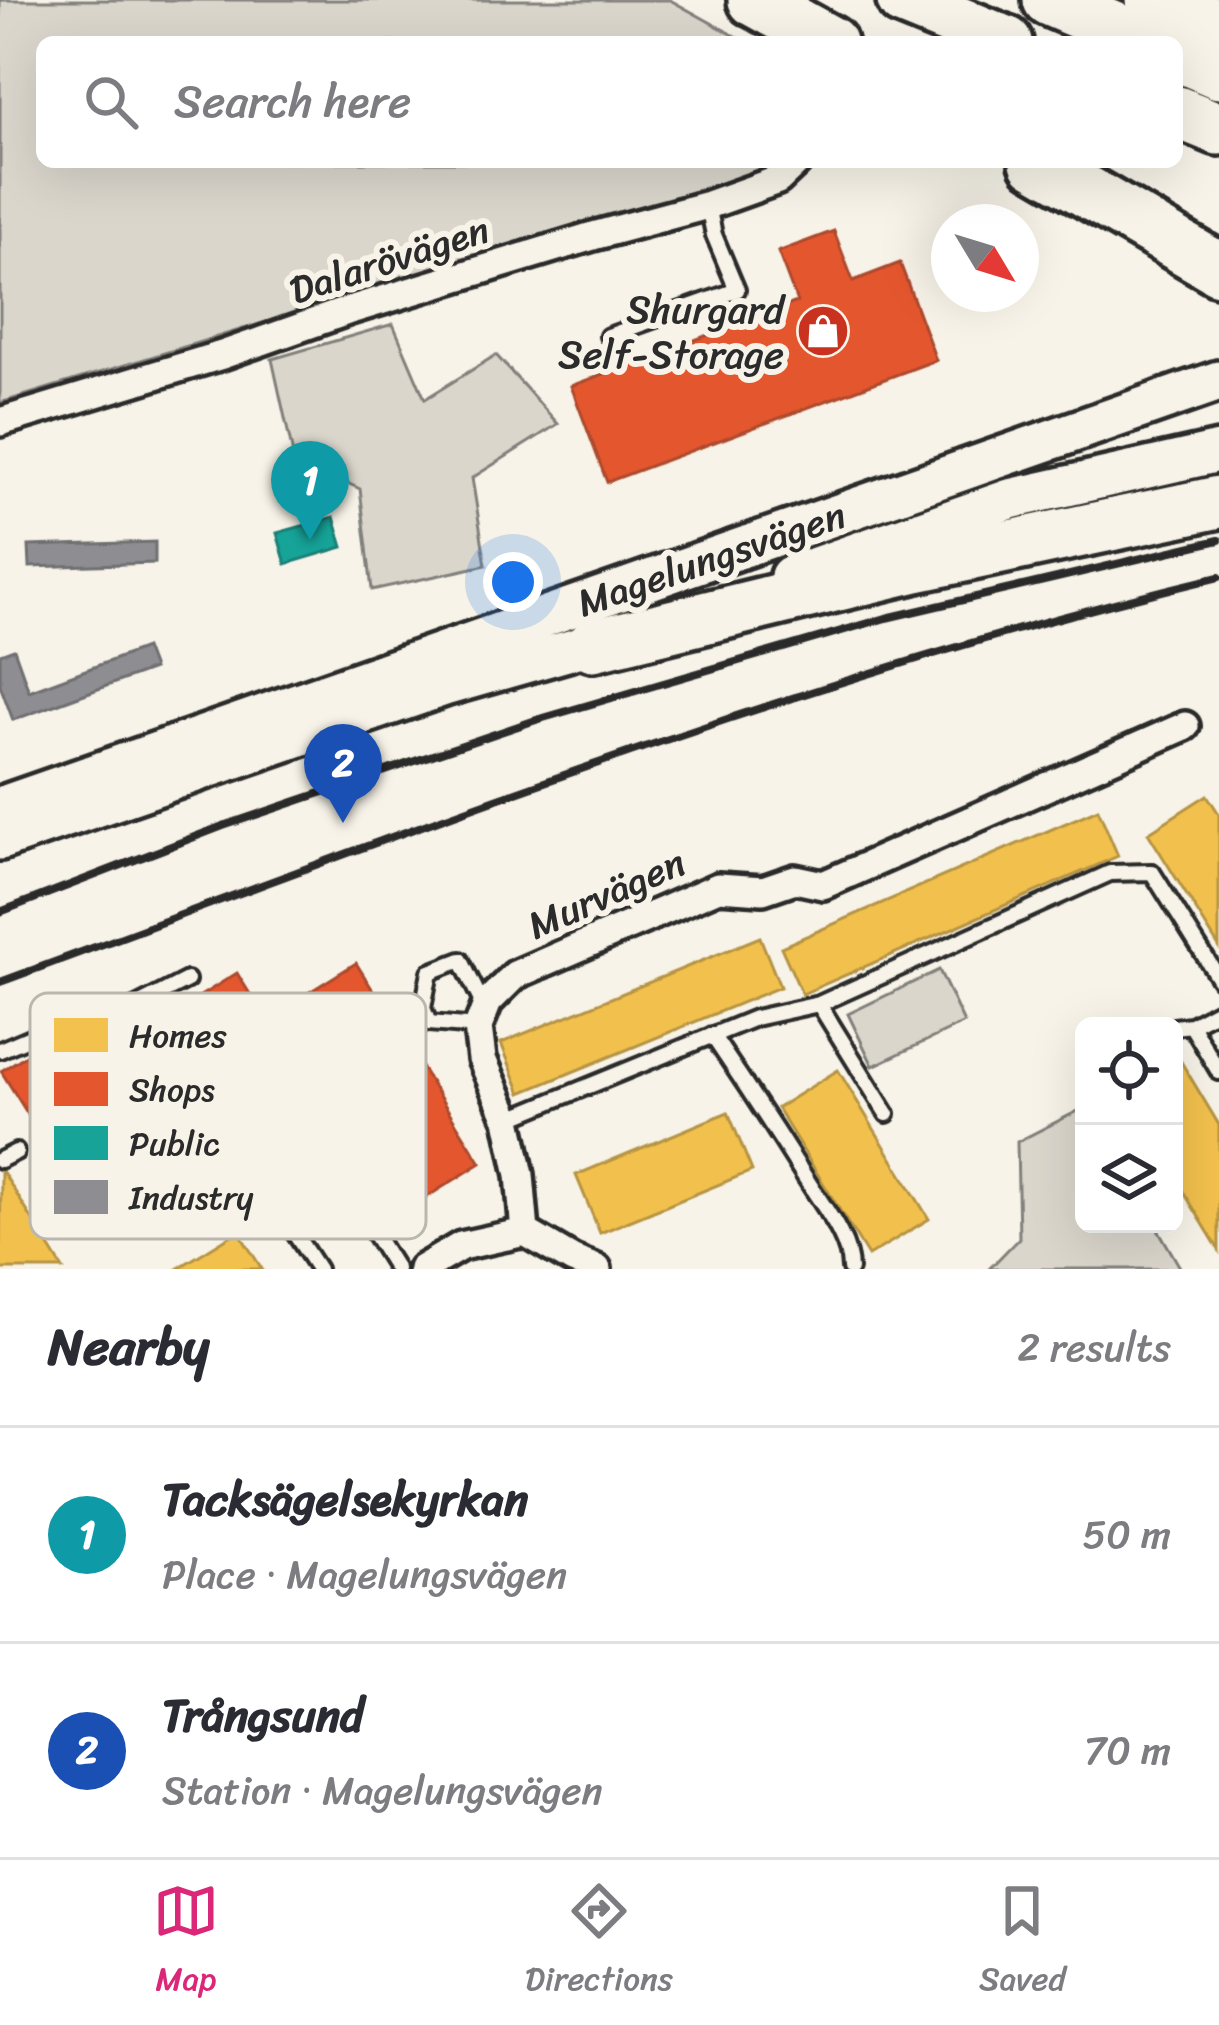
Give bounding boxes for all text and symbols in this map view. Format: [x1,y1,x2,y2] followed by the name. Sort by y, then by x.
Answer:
[36,36,1183,168] search box
[174,62,411,142] text: Search here
[78,69,144,135] icon: search
[280,195,498,324] street label: Dalarövägen
[931,204,1039,312] north arrow
[558,275,786,389] place label: Shurgard Self-Storage
[795,303,851,359] shop icon: Shurgard Self-Storage
[271,441,349,540] pin: 1
[567,480,855,637] street label: Magelungsvägen
[483,552,543,612] your location
[304,724,382,823] pin: 2
[516,828,697,959] street label: Murvägen
[30,993,426,1239] legend
[129,1007,227,1065] text: Homes
[1075,1017,1183,1233] map controls
[1075,1017,1183,1125] button: locate
[129,1061,215,1119] text: Shops
[129,1115,220,1173] text: Public
[1075,1125,1183,1233] button: layers
[128,1169,253,1227] text: Industry
[48,1302,209,1392] text: Nearby
[1017,1313,1171,1382] text: 2 results
[162,1460,528,1540] text: Tacksägelsekyrkan
[79,1500,95,1569] text: 1
[1082,1500,1171,1569] text: 50 m
[162,1540,567,1609] text: Place · Magelungsvägen
[162,1676,364,1756] text: Trångsund
[76,1716,98,1785] text: 2
[1084,1716,1171,1785] text: 70 m
[162,1756,603,1825] text: Station · Magelungsvägen
[153,1878,219,2008] tab: Map
[525,1878,673,2008] tab: Directions
[979,1878,1066,2008] tab: Saved

